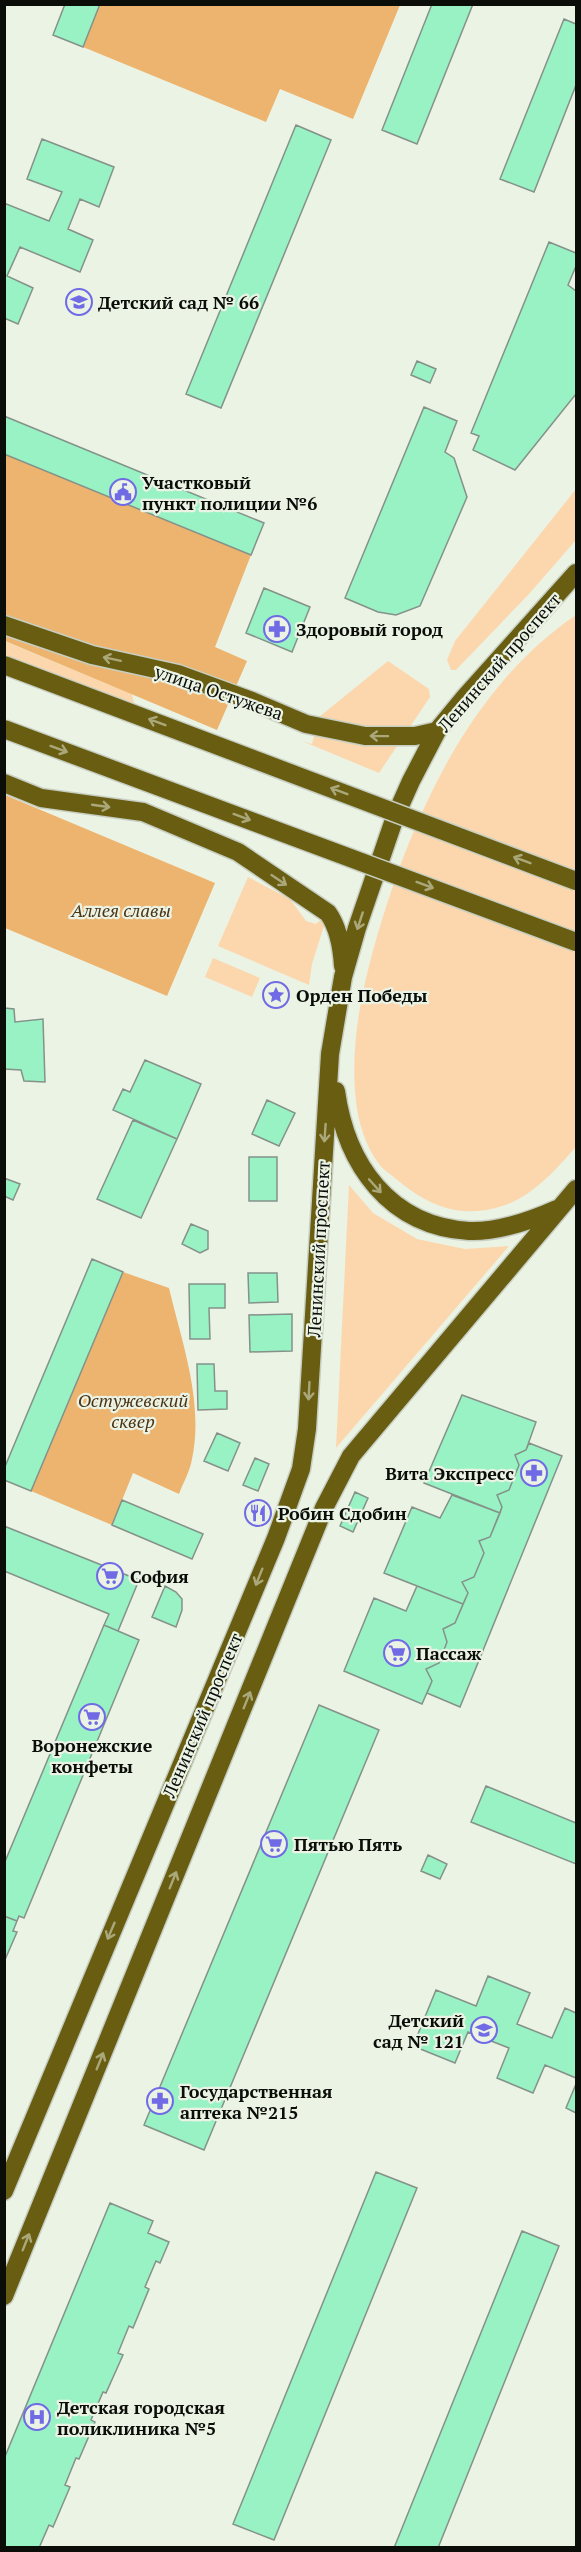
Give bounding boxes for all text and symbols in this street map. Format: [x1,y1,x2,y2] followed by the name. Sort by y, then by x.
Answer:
[64,287,94,317] school or university icon: Детский сад № 66
[98,290,259,314] place label: Детский сад № 66
[142,470,317,515] place label: Участковый пункт полиции №6
[108,477,138,507] public building icon: Участковый пункт полиции №6
[431,587,566,737] street label: Ленинский проспект
[262,614,292,644] pharmacy icon: Здоровый город
[296,617,443,641] place label: Здоровый город
[103,653,122,665] one-way arrow
[151,659,286,725] street label: улица Остужева
[148,716,167,727] one-way arrow
[369,731,389,742] one-way arrow
[49,745,68,756] one-way arrow
[331,785,349,796] one-way arrow
[91,800,111,811] one-way arrow
[232,813,251,824] one-way arrow
[513,854,532,865] one-way arrow
[271,874,287,886] one-way arrow
[415,881,434,892] one-way arrow
[70,898,171,922] park label: Аллея славы
[354,911,365,930] one-way arrow
[261,980,291,1010] place icon: Орден Победы
[296,983,428,1007] place label: Орден Победы
[319,1123,330,1143] one-way arrow
[301,1160,335,1339] street label: Ленинский проспект
[368,1179,382,1194] one-way arrow
[304,1380,315,1400] one-way arrow
[78,1388,189,1433] park label: Остужевский сквер
[519,1458,549,1488] pharmacy icon: Вита Экспресс
[385,1461,514,1485] place label: Вита Экспресс
[243,1498,273,1528] restaurant icon: Робин Сдобин
[278,1501,407,1525] place label: Робин Сдобин
[95,1561,125,1591] supermarket icon: София
[130,1564,189,1588] place label: София
[253,1568,264,1586] one-way arrow
[156,1629,248,1802] street label: Ленинский проспект
[382,1638,412,1668] supermarket icon: Пассаж
[416,1641,482,1665] place label: Пассаж
[242,1691,253,1709] one-way arrow
[77,1702,107,1732] supermarket icon: Воронежские конфеты
[32,1733,153,1778] place label: Воронежские конфеты
[259,1829,289,1859] supermarket icon: Пятью Пять
[294,1832,402,1856] place label: Пятью Пять
[168,1871,179,1890] one-way arrow
[105,1922,116,1940] one-way arrow
[373,2008,464,2053] place label: Детский сад № 121
[469,2015,499,2045] school or university icon: Детский сад № 121
[95,2052,106,2071] one-way arrow
[180,2079,332,2124] place label: Государственная аптека №215
[145,2086,175,2116] pharmacy icon: Государственная аптека №215
[21,2233,32,2251] one-way arrow
[57,2395,225,2440] place label: Детская городская поликлиника №5
[22,2402,52,2432] hospital icon: Детская городская поликлиника №5

